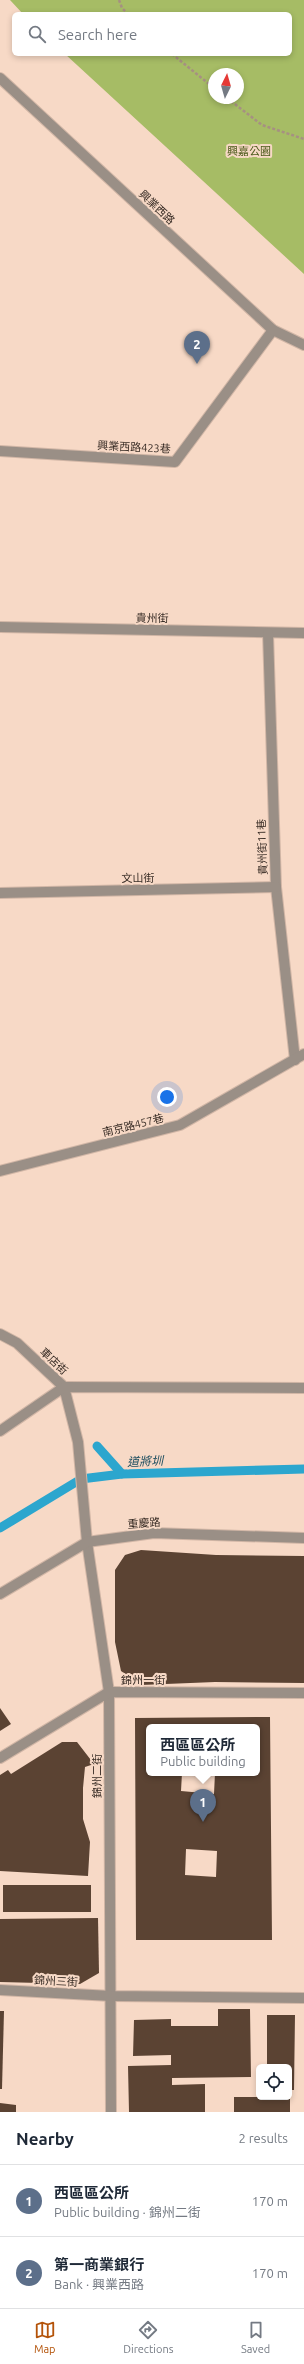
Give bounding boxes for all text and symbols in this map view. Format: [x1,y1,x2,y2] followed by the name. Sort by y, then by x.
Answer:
[12,12,292,56] search box
[26,23,48,45] icon: search
[58,26,137,43] text: Search here
[208,68,244,104] north arrow
[227,145,271,157] park label: 興嘉公園
[137,188,177,226] street label: 興業西路
[184,331,210,364] pin: 2
[97,439,171,455] street label: 興業西路423巷
[135,612,169,624] street label: 貴州街
[255,819,269,875] street label: 貴州街11巷
[121,872,155,884] street label: 文山街
[157,1087,177,1107] your location
[101,1112,165,1138] street label: 南京路457巷
[38,1345,70,1377] street label: 車店街
[127,1454,165,1468] water label: 道將圳
[127,1516,161,1530] street label: 重慶路
[121,1674,165,1686] street label: 錦州一街
[146,1724,260,1776] popup
[160,1736,235,1753] text: 西區區公所
[91,1754,103,1798] street label: 錦州二街
[160,1754,246,1768] text: Public building
[190,1789,216,1822] pin: 1
[34,1974,78,1988] street label: 錦州三街
[256,2064,292,2100] map controls
[256,2064,292,2100] button: locate
[16,2129,74,2148] text: Nearby
[238,2131,288,2145] text: 2 results
[54,2184,129,2201] text: 西區區公所
[25,2194,33,2208] text: 1
[252,2194,288,2208] text: 170 m
[54,2205,201,2219] text: Public building · 錦州二街
[54,2256,144,2273] text: 第一商業銀行
[25,2266,33,2280] text: 2
[252,2266,288,2280] text: 170 m
[54,2277,144,2291] text: Bank · 興業西路
[34,2319,56,2355] tab: Map
[123,2319,173,2355] tab: Directions
[241,2319,270,2355] tab: Saved

